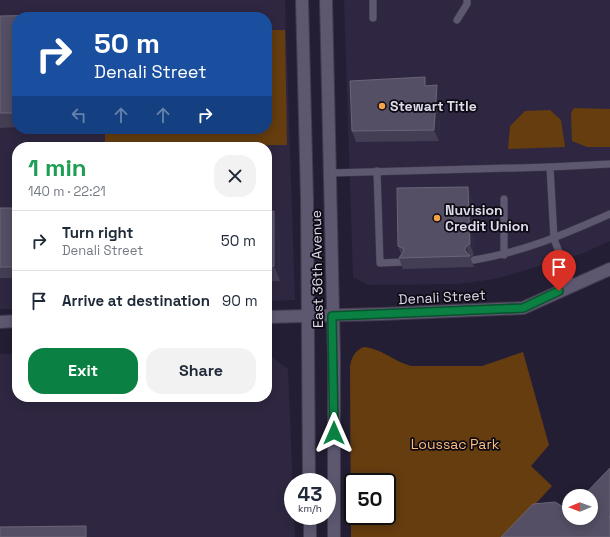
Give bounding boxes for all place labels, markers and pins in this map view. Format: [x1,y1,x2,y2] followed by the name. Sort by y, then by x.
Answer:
[390,97,477,115] place label: Stewart Title
[377,101,387,111] marker: Stewart Title
[445,201,529,235] place label: Nuvision Credit Union
[432,213,442,223] marker: Nuvision Credit Union
[542,250,576,291] pin

